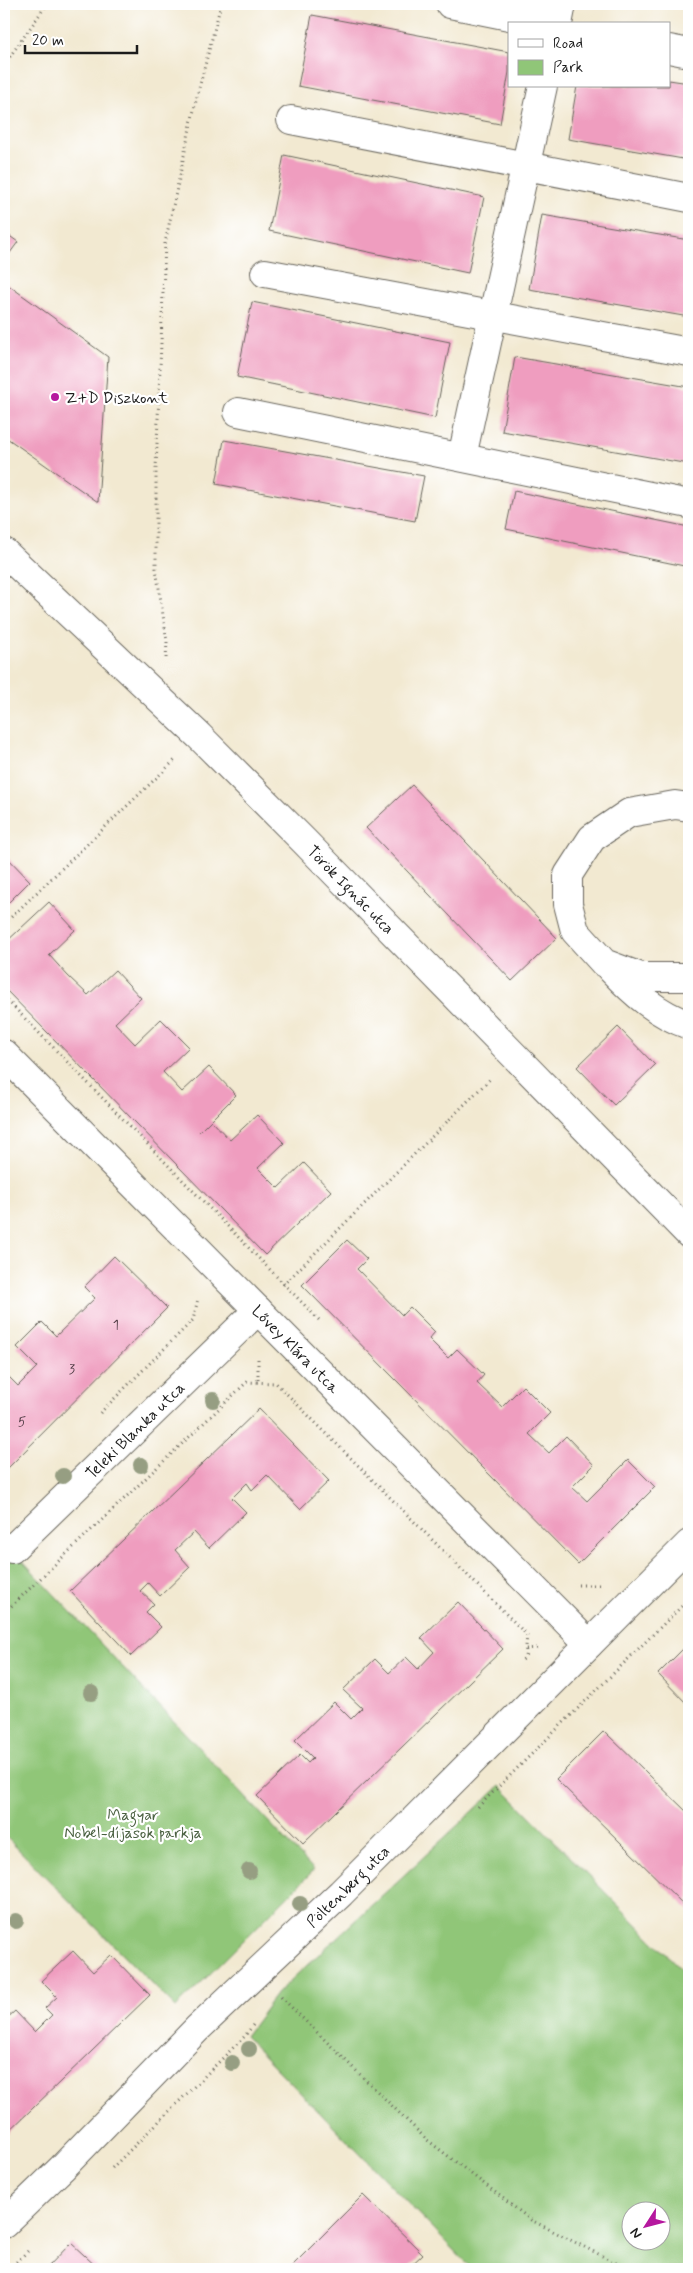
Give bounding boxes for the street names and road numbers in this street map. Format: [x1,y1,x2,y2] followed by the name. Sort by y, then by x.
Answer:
[302,841,398,939] street label: Török Ignác utca
[247,1301,344,1399] street label: Lővey Klára utca
[82,1378,190,1484] street label: Teleki Blanka utca
[302,1841,395,1933] street label: Pöltenberg utca

